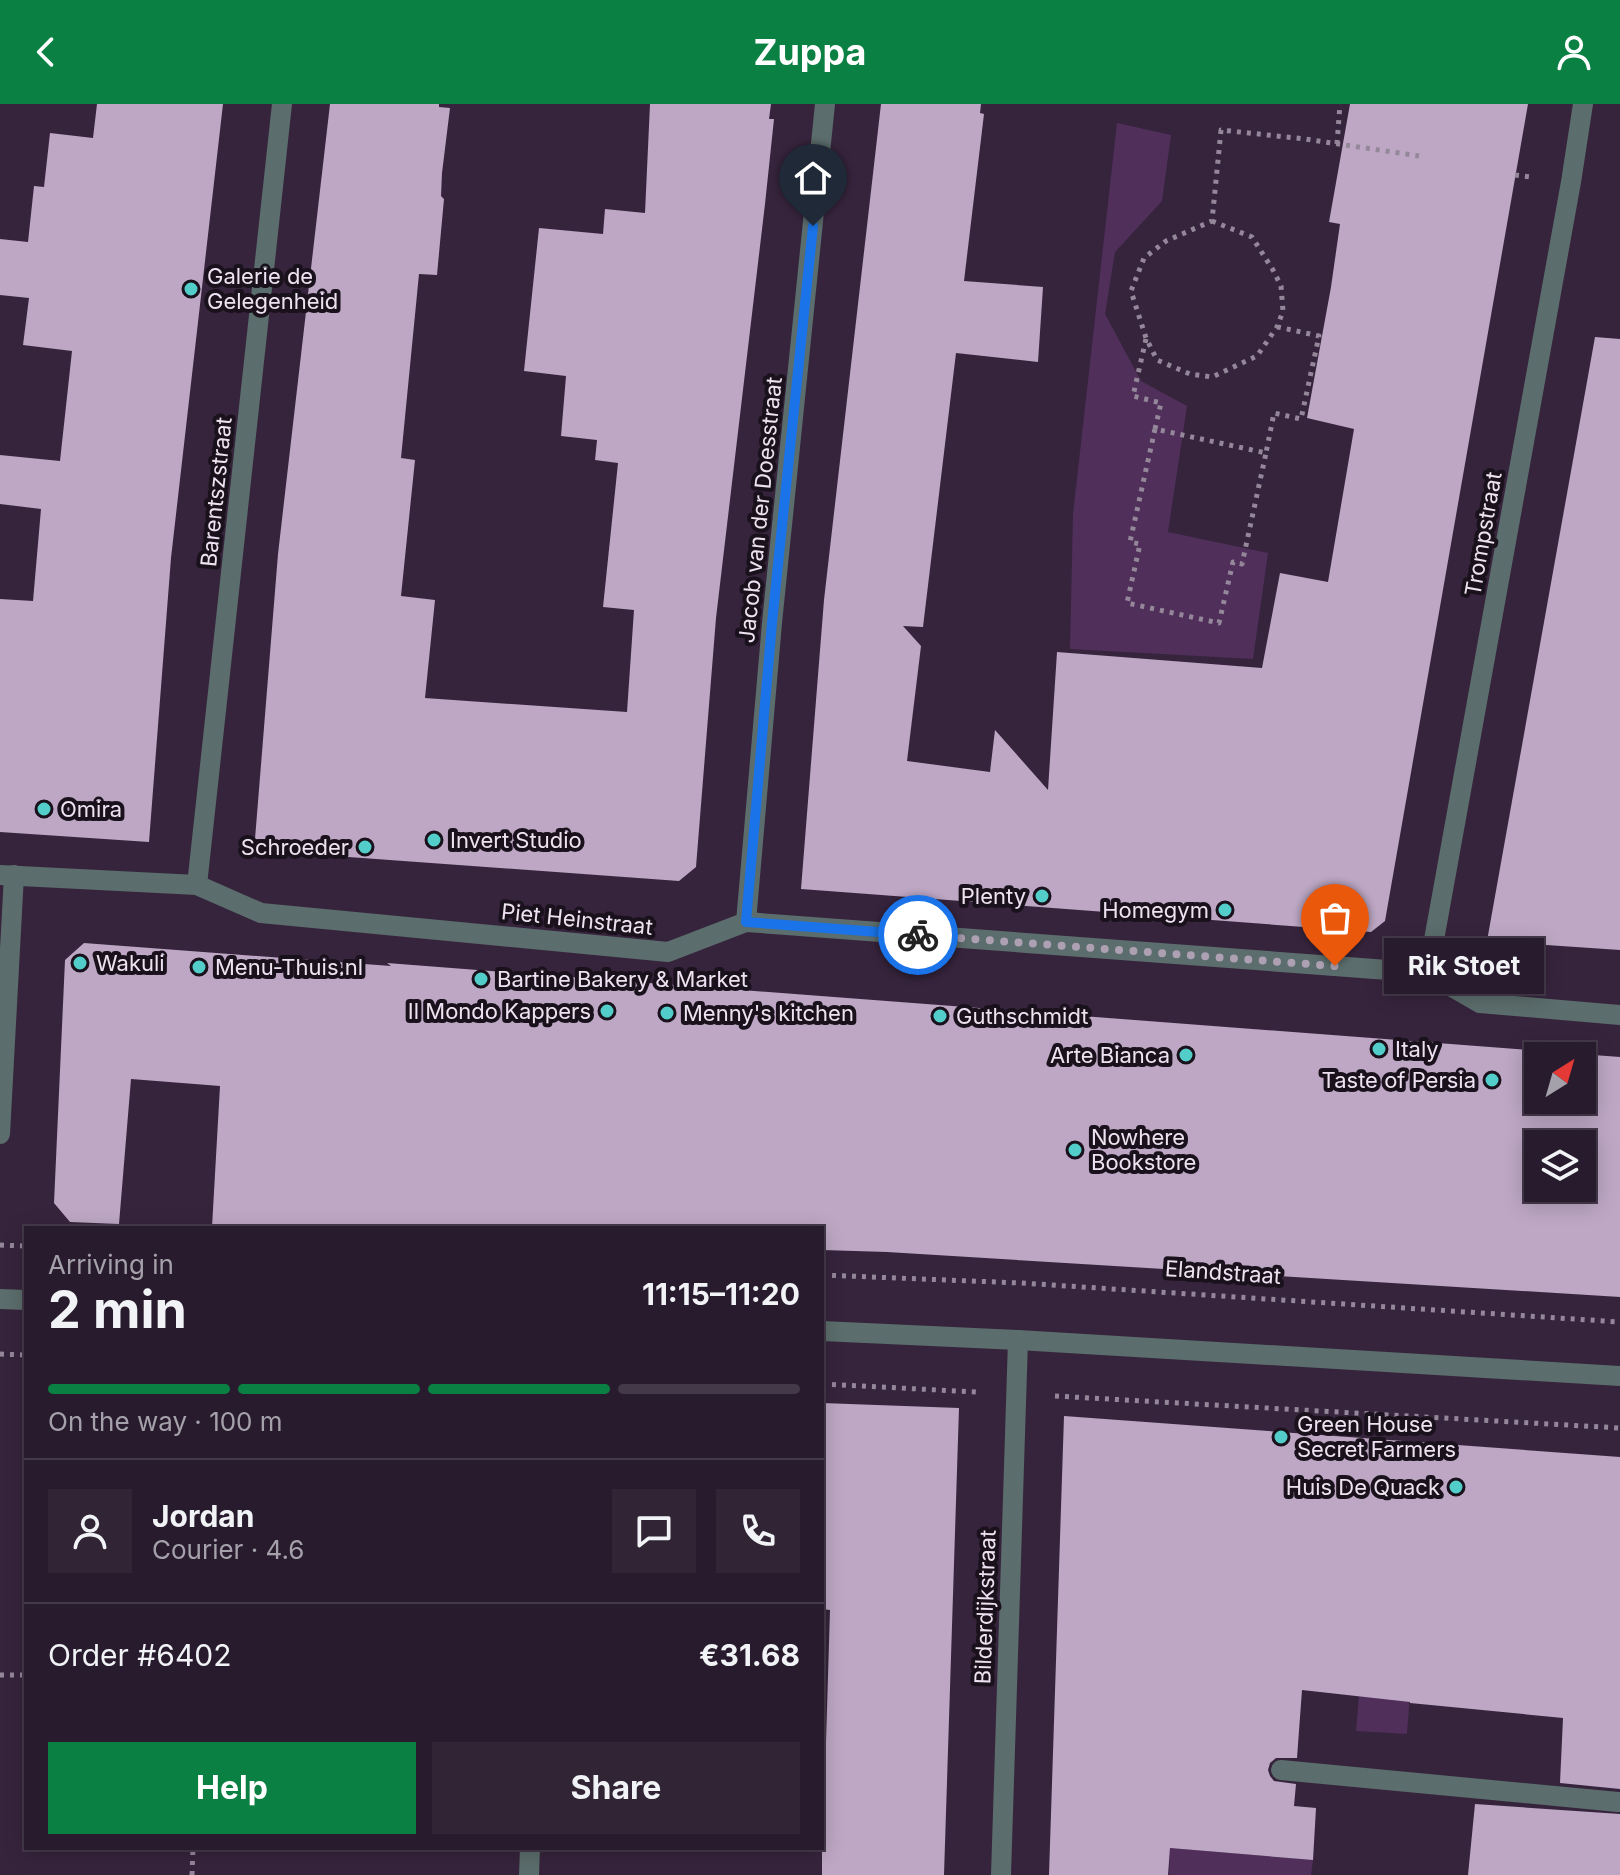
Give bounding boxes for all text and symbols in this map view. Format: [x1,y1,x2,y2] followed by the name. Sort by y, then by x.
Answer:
[24,30,68,74] icon: back
[754,30,866,74] text: Zuppa
[1552,30,1596,74] icon: person
[779,144,847,226] pin
[791,156,835,200] icon: home
[207,263,338,314] place label: Galerie de Gelegenheid
[182,280,200,298] marker: Galerie de Gelegenheid
[733,376,787,644] street label: Jacob van der Doesstraat
[195,416,237,568] street label: Barentszstraat
[1459,470,1507,598] street label: Trompstraat
[60,796,122,822] place label: Omira
[35,800,53,818] marker: Omira
[450,827,582,853] place label: Invert Studio
[425,831,443,849] marker: Invert Studio
[241,834,349,860] place label: Schroeder
[356,838,374,856] marker: Schroeder
[961,883,1026,909] place label: Plenty
[1301,884,1369,966] pin
[1033,887,1051,905] marker: Plenty
[878,895,958,975] courier
[1313,896,1357,940] icon: bag
[1102,897,1209,923] place label: Homegym
[500,898,654,940] street label: Piet Heinstraat
[1216,901,1234,919] marker: Homegym
[896,913,940,957] icon: bike
[1383,938,1543,994] callout: Rik Stoet
[96,950,165,976] place label: Wakuli
[1408,950,1520,981] text: Rik Stoet
[71,954,89,972] marker: Wakuli
[215,954,363,980] place label: Menu-Thuis.nl
[190,958,208,976] marker: Menu-Thuis.nl
[497,966,748,992] place label: Bartine Bakery & Market
[472,970,490,988] marker: Bartine Bakery & Market
[408,998,591,1024] place label: Il Mondo Kappers
[683,1000,854,1026] place label: Menny's kitchen
[598,1002,616,1020] marker: Il Mondo Kappers
[956,1003,1088,1029] place label: Guthschmidt
[658,1004,676,1022] marker: Menny's kitchen
[931,1007,949,1025] marker: Guthschmidt
[1395,1036,1439,1062] place label: Italy
[1370,1040,1388,1058] marker: Italy
[1050,1042,1170,1068] place label: Arte Bianca
[1524,1042,1596,1114] north arrow
[1524,1042,1596,1202] map controls
[1177,1046,1195,1064] marker: Arte Bianca
[1322,1067,1476,1093] place label: Taste of Persia
[1483,1071,1501,1089] marker: Taste of Persia
[1091,1124,1196,1175] place label: Nowhere Bookstore
[1524,1130,1596,1202] button: layers
[1066,1141,1084,1159] marker: Nowhere Bookstore
[48,1249,174,1280] text: Arriving in
[1164,1255,1282,1289] street label: Elandstraat
[642,1276,800,1312] text: 11:15–11:20
[48,1278,187,1341] text: 2 min
[48,1406,283,1437] text: On the way · 100 m
[1297,1411,1456,1462] place label: Green House Secret Farmers
[1272,1428,1290,1446] marker: Green House Secret Farmers
[1286,1474,1440,1500] place label: Huis De Quack
[1447,1478,1465,1496] marker: Huis De Quack
[48,1489,132,1573] button: person
[612,1489,696,1573] button: chat
[716,1489,800,1573] button: phone
[152,1498,254,1534] text: Jordan
[969,1529,1001,1685] street label: Bilderdijkstraat
[152,1534,304,1565] text: Courier · 4.6
[48,1637,232,1673] text: Order #6402
[699,1637,800,1673] text: €31.68
[48,1742,416,1834] button: Help
[432,1742,800,1834] button: Share

